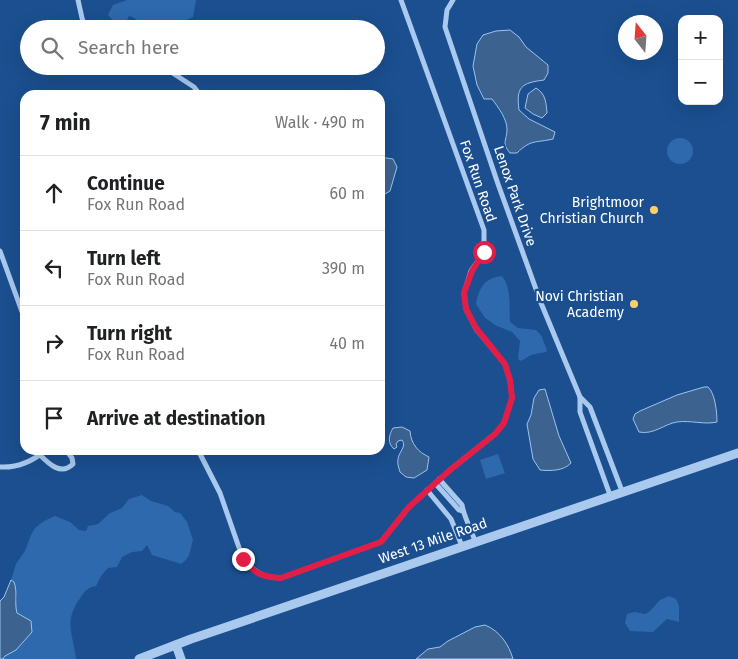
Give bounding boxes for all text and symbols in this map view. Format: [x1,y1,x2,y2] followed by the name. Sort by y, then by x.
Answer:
[618,15,663,60] north arrow
[678,15,723,105] map controls
[678,15,723,60] button: +
[20,20,385,75] search box
[38,34,66,62] icon: search
[78,36,179,59] text: Search here
[678,60,723,105] button: −
[40,110,91,136] text: 7 min
[275,113,365,132] text: Walk · 490 m
[456,138,500,224] street label: Fox Run Road
[490,144,540,248] street label: Lenox Park Drive
[87,172,165,195] text: Continue
[40,179,68,207] icon: ahead
[330,184,365,203] text: 60 m
[540,194,645,227] place label: Brightmoor Christian Church
[87,195,185,214] text: Fox Run Road
[648,204,660,216] marker: Brightmoor Christian Church
[473,241,496,264] route start
[87,247,161,270] text: Turn left
[40,254,68,282] icon: left
[322,259,365,278] text: 390 m
[87,270,185,289] text: Fox Run Road
[535,288,624,321] place label: Novi Christian Academy
[628,298,640,310] marker: Novi Christian Academy
[87,322,172,345] text: Turn right
[40,329,68,357] icon: right
[330,334,365,353] text: 40 m
[87,345,185,364] text: Fox Run Road
[40,404,68,432] icon: arrive
[87,407,266,430] text: Arrive at destination
[377,514,489,568] street label: West 13 Mile Road
[232,548,255,571] route end

